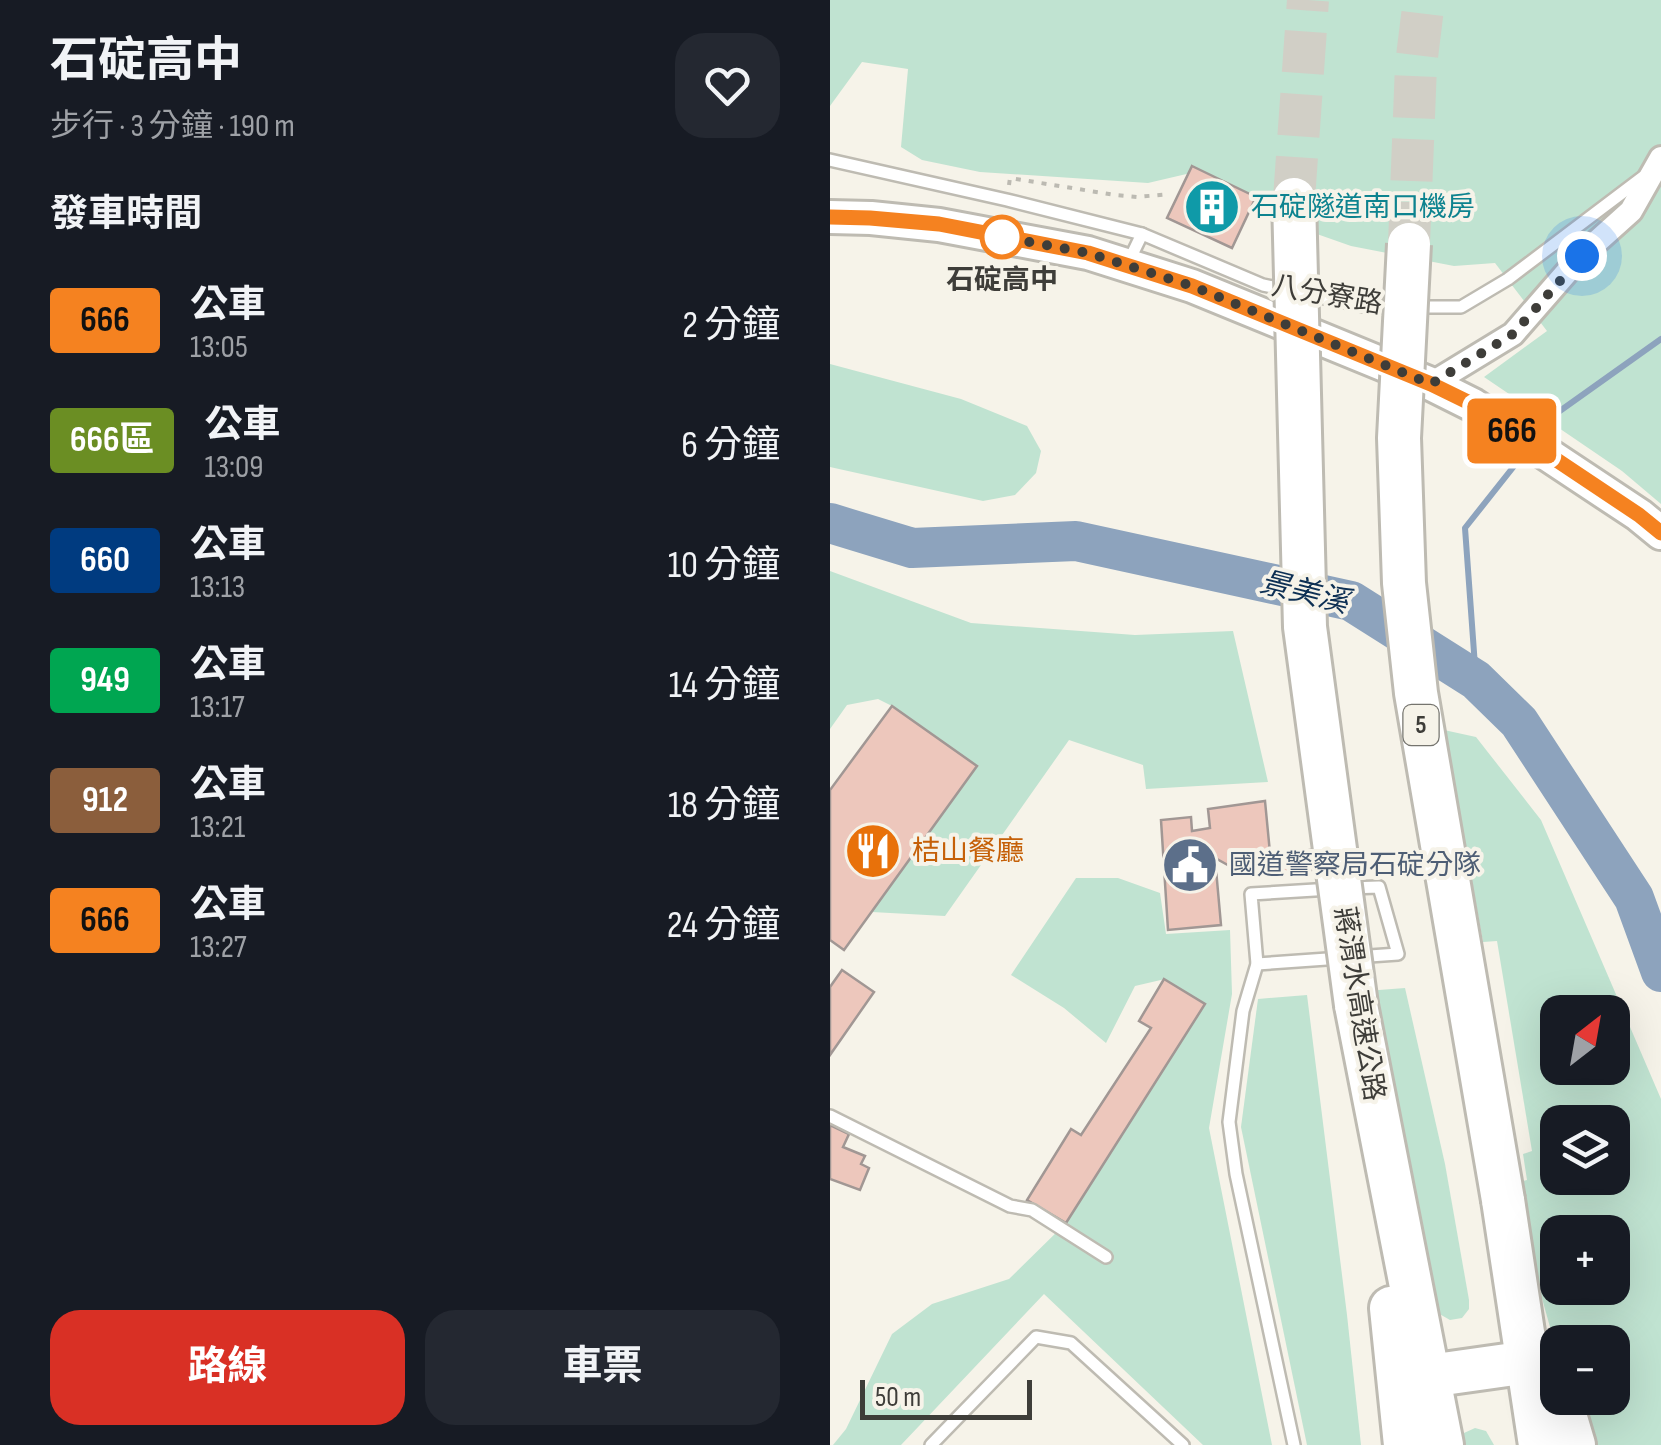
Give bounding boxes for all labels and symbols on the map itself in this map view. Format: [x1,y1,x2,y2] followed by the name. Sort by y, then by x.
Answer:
[1182,177,1242,237] building icon: 石碇隧道南口機房
[1251,191,1475,224] place label: 石碇隧道南口機房
[981,216,1023,258] marker: 石碇高中
[1557,231,1607,281] your location
[946,264,1058,297] place label: 石碇高中
[1269,269,1385,321] street label: 八分寮路
[1454,398,1570,464] line badge: 666
[1256,565,1356,622] water label: 景美溪
[1404,705,1438,745] road number: 5
[843,821,903,881] restaurant icon: 桔山餐廳
[912,835,1024,868] place label: 桔山餐廳
[1160,835,1220,895] public building icon: 國道警察局石碇分隊
[1229,849,1481,882] place label: 國道警察局石碇分隊
[1327,905,1391,1103] street label: 蔣渭水高速公路
[1540,995,1630,1085] north arrow
[860,1375,1032,1420] scale bar

